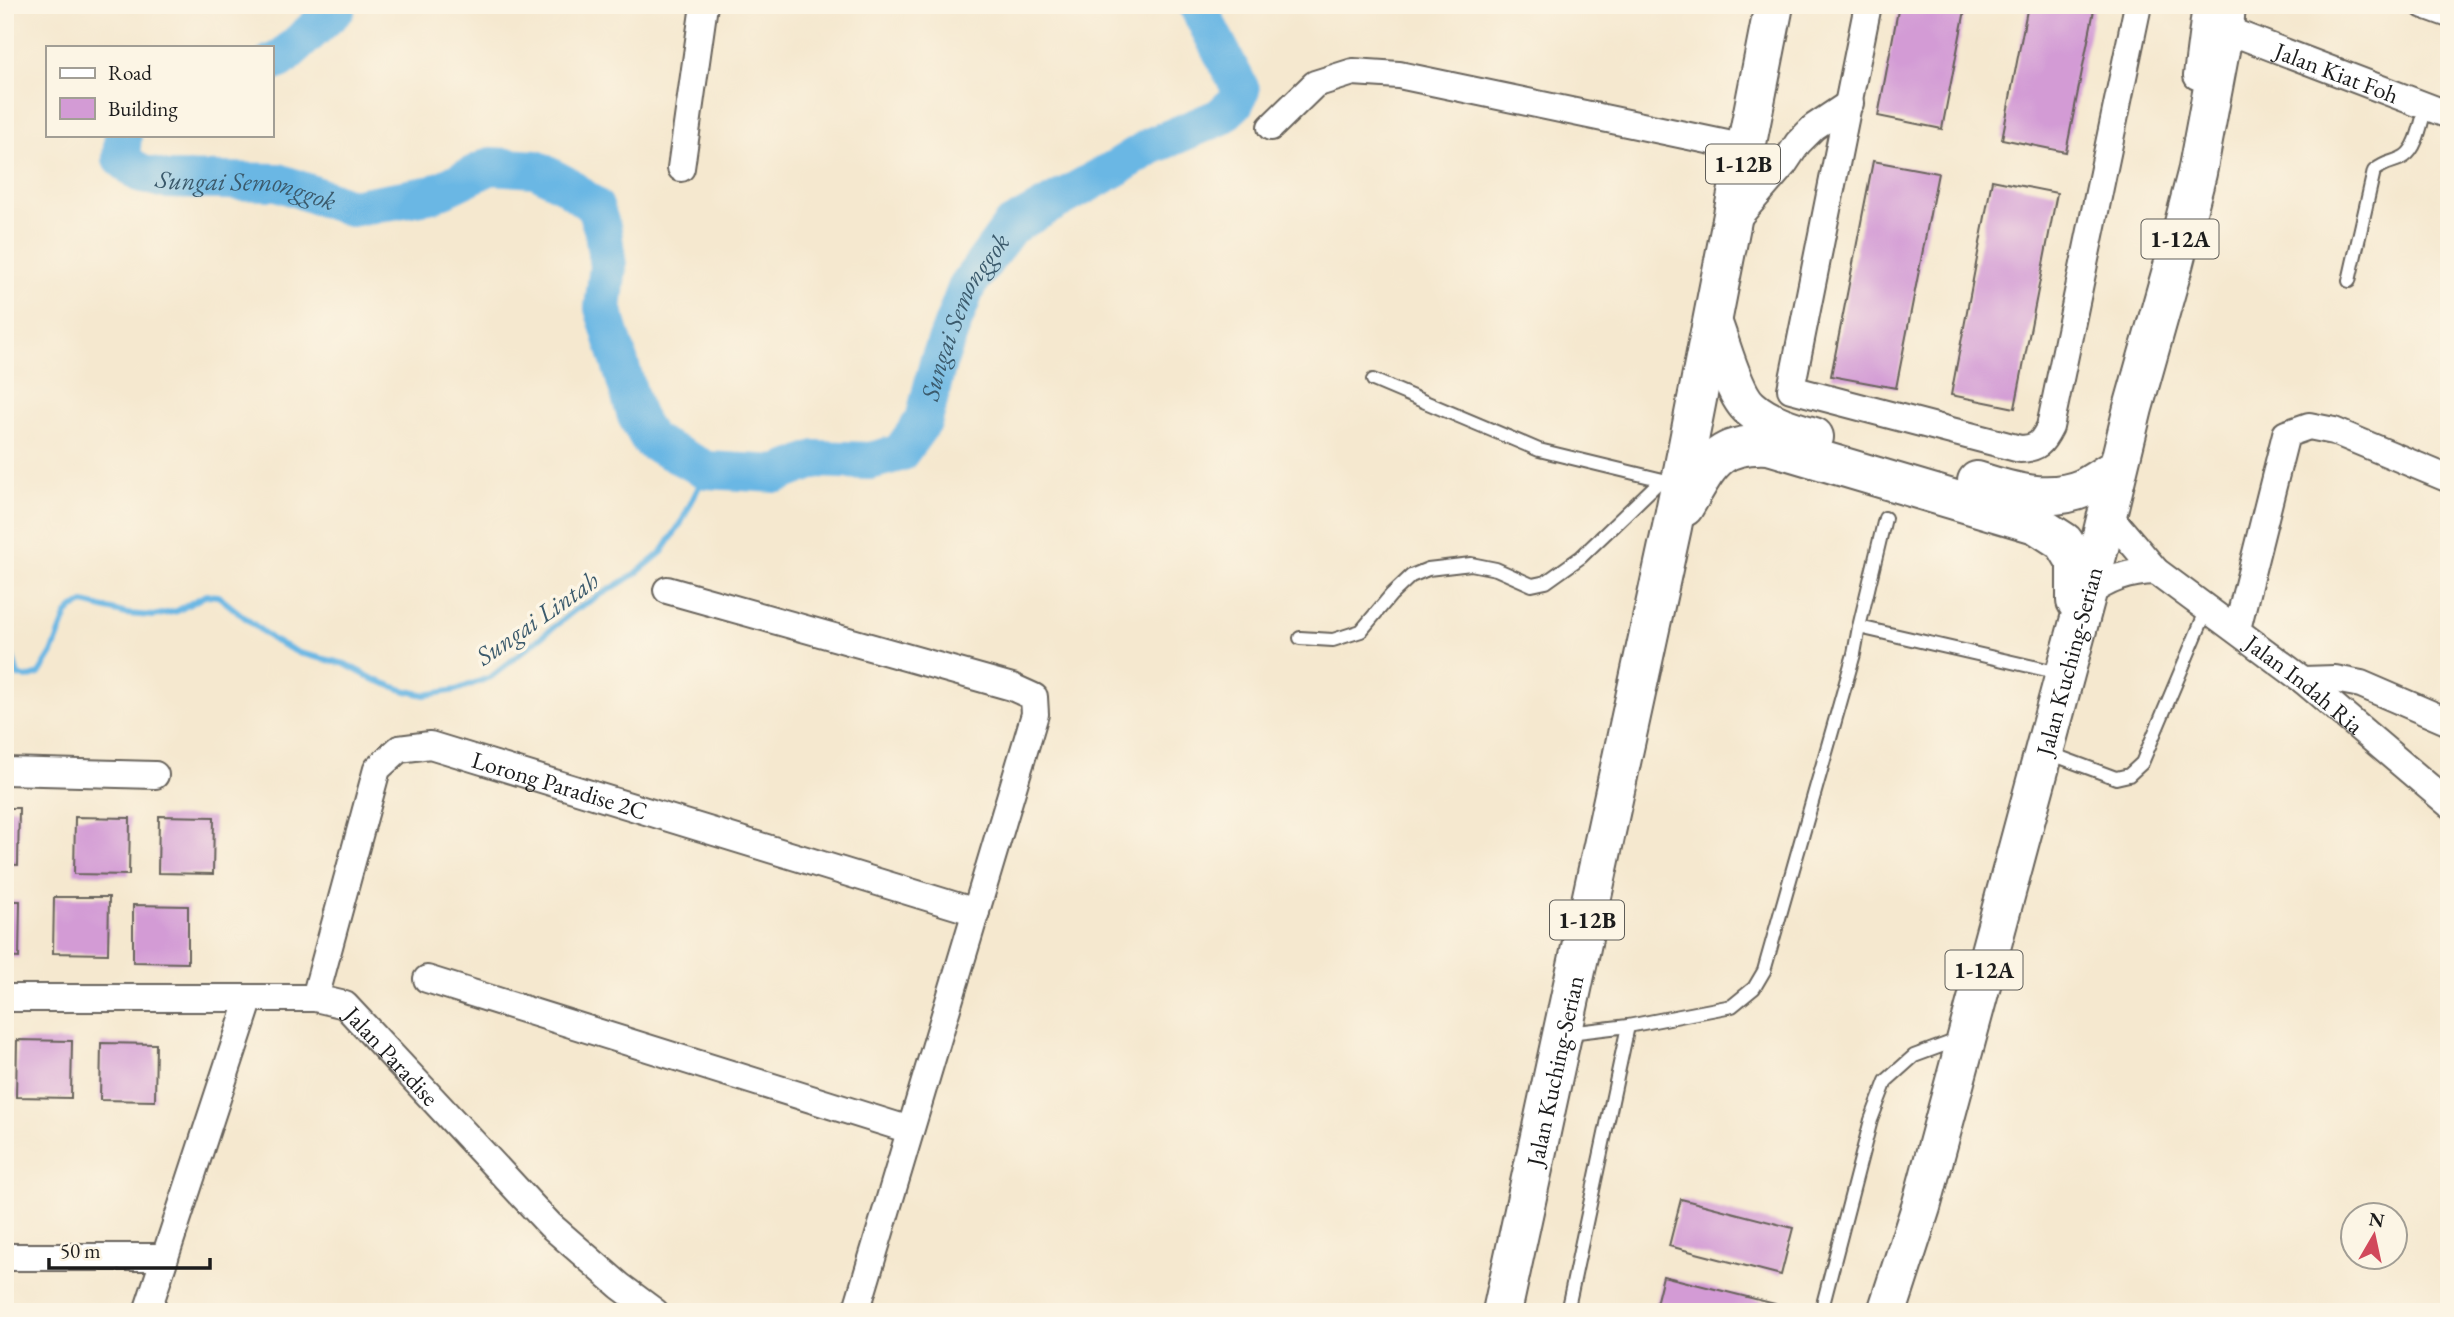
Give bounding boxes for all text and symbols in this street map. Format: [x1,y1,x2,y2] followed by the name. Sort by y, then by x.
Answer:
[2269,34,2403,110] street label: Jalan Kiat Foh
[46,46,273,136] legend
[108,59,152,86] text: Road
[108,95,178,122] text: Building
[1706,144,1780,183] road number: 1-12B
[152,161,341,218] water label: Sungai Semonggok
[2142,220,2218,258] road number: 1-12A
[912,226,1017,405] water label: Sungai Semonggok
[468,563,605,673] water label: Sungai Lintah
[2028,563,2109,761] street label: Jalan Kuching-Serian
[2238,626,2371,741] street label: Jalan Indah Ria
[468,743,651,826] street label: Lorong Paradise 2C
[1550,900,1624,939] road number: 1-12B
[1946,951,2022,990] road number: 1-12A
[1518,972,1590,1171] street label: Jalan Kuching-Serian
[337,998,446,1112] street label: Jalan Paradise
[2338,1202,2408,1272] north arrow
[2367,1206,2387,1233] text: N
[49,1226,210,1270] scale bar
[60,1237,101,1264] text: 50 m

